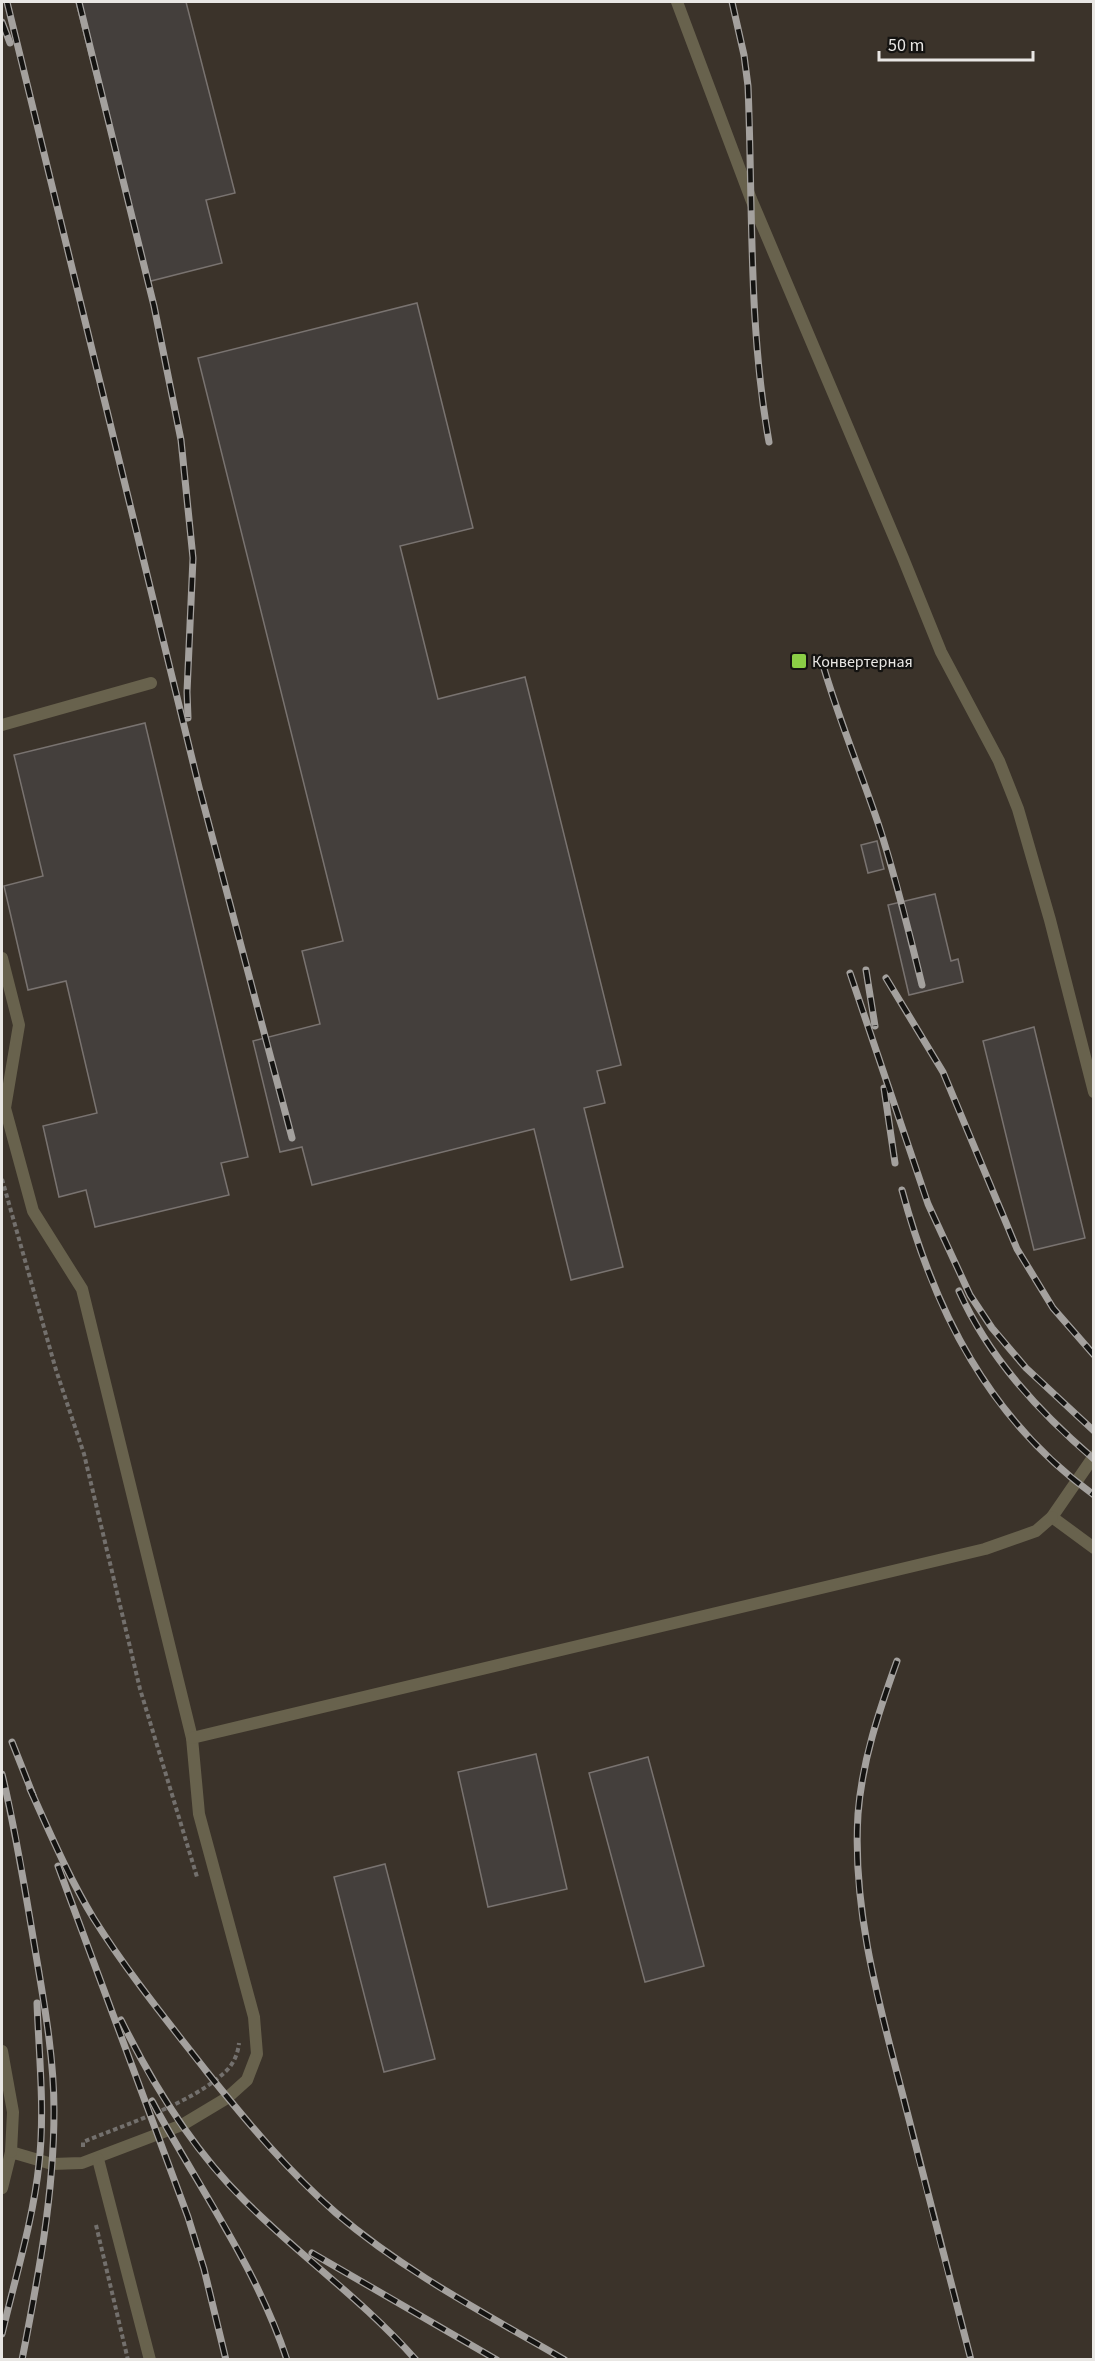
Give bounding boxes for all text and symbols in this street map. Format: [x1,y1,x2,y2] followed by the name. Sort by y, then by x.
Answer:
[879,24,1034,62] scale bar
[888,33,924,58] text: 50 m
[812,651,913,673] place label: Конвертерная
[790,652,808,670] marker: Конвертерная

